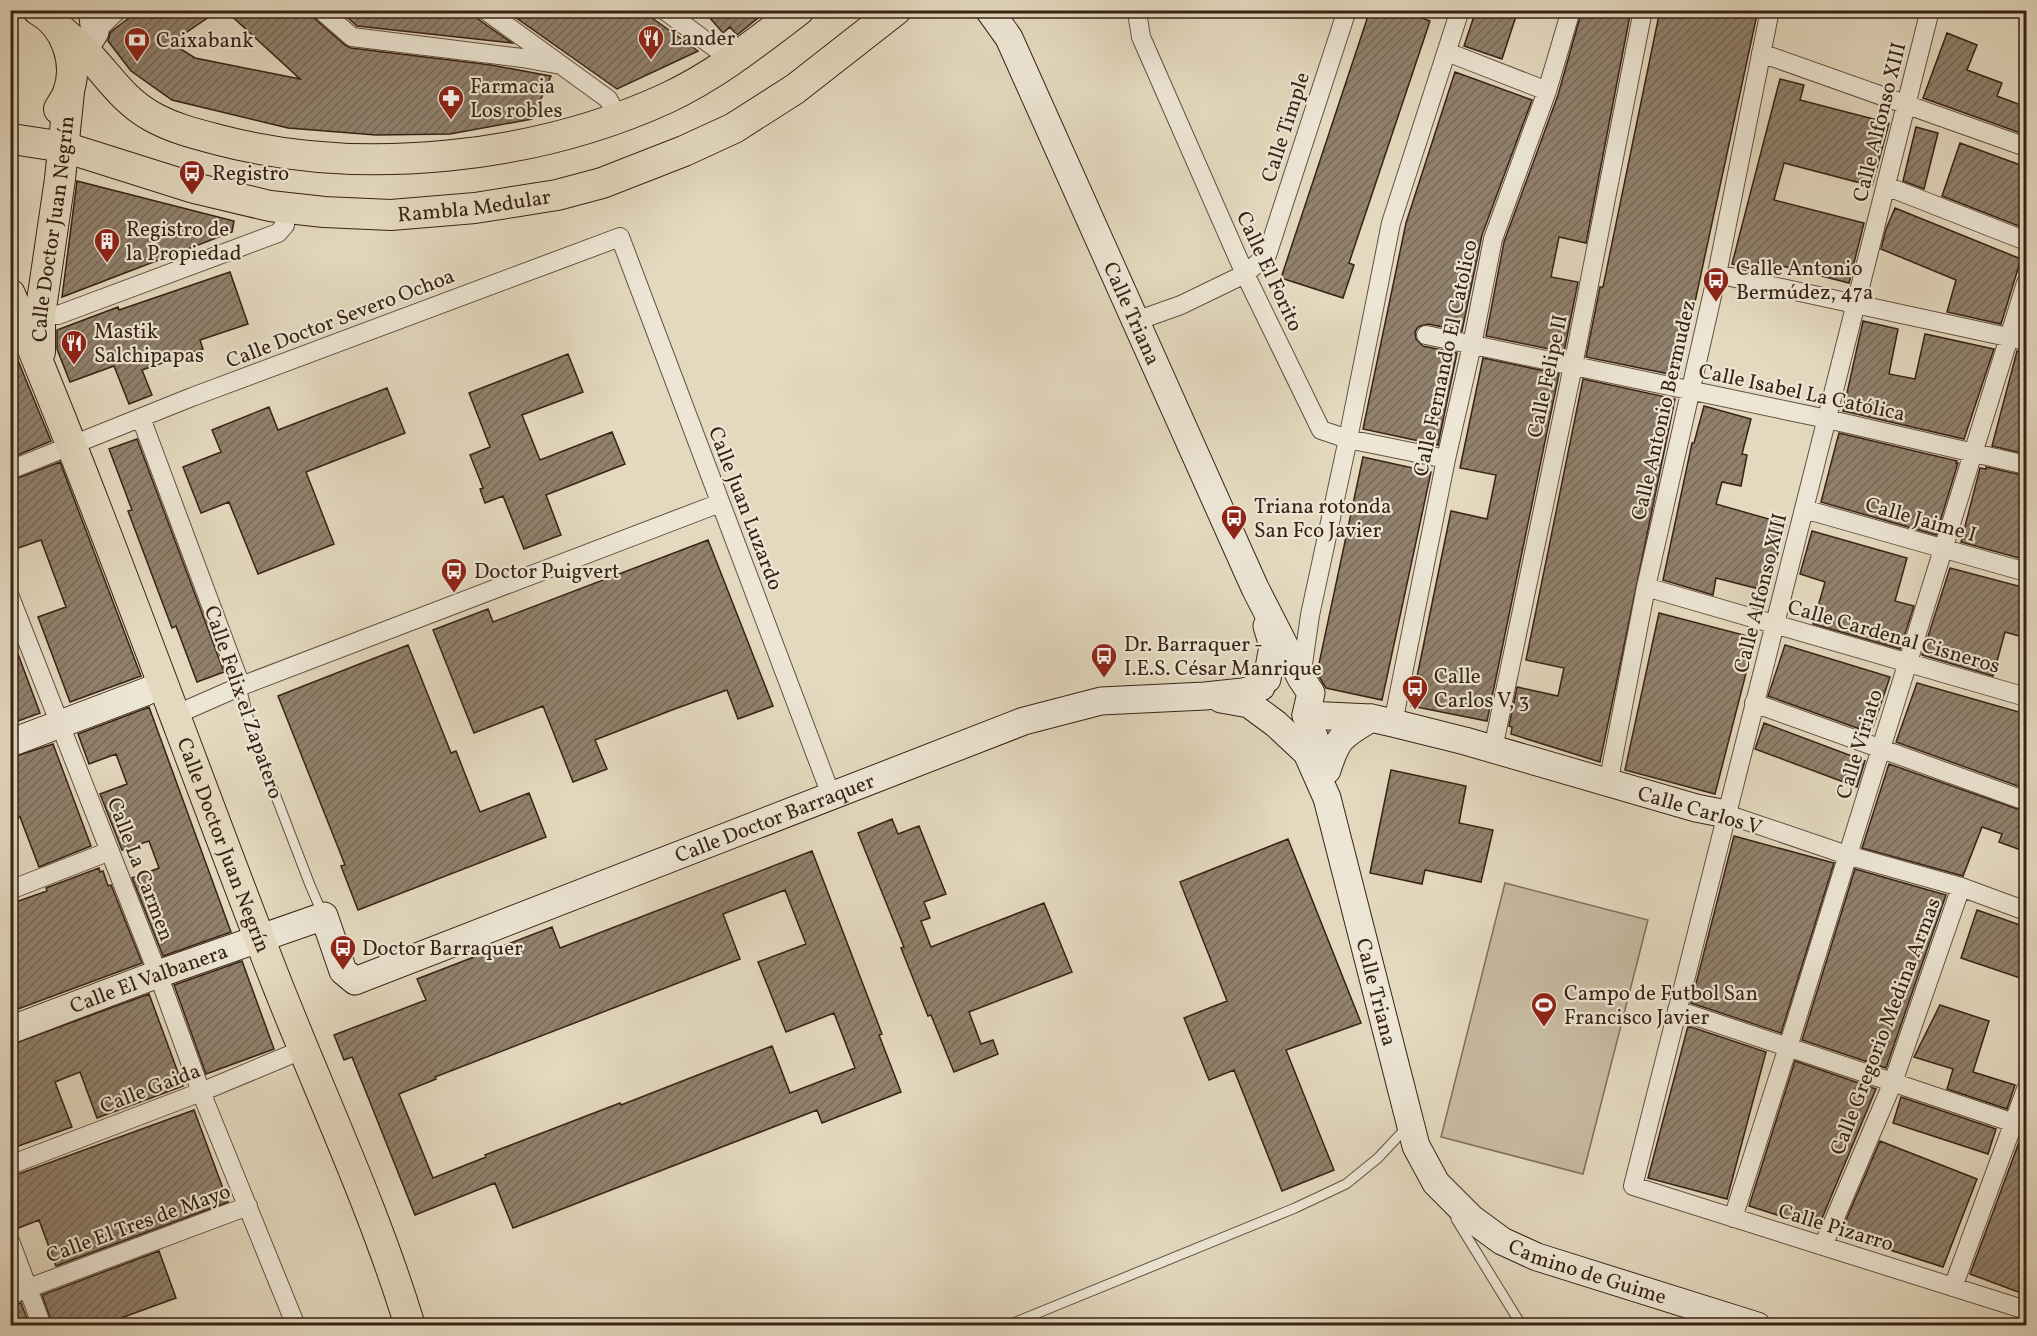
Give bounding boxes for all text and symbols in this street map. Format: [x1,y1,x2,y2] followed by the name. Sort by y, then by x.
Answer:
[636,23,666,61] restaurant icon: Lander
[122,25,152,63] bank icon: Caixabank
[670,25,736,54] place label: Lander
[156,27,254,56] place label: Caixabank
[1847,40,1914,205] street label: Calle Alfonso XIII
[1255,69,1318,186] street label: Calle Timple
[470,73,562,126] place label: Farmacia Los robles
[436,83,466,121] pharmacy icon: Farmacia Los robles
[27,114,82,342] street label: Calle Doctor Juan Negrín
[177,158,207,196] bus stop icon: Registro
[212,160,289,189] place label: Registro
[396,183,553,230] street label: Rambla Medular
[1228,207,1309,336] street label: Calle El Forito
[126,216,242,269] place label: Registro de la Propiedad
[92,226,122,264] building icon: Registro de la Propiedad
[1407,237,1486,479] street label: Calle Fernando El Catolico
[1736,255,1873,308] place label: Calle Antonio Bermúdez, 47a
[1095,258,1167,370] street label: Calle Triana
[222,262,459,376] street label: Calle Doctor Severo Ochoa
[1701,265,1731,303] bus stop icon: Calle Antonio Bermúdez, 47a
[1625,297,1704,523] street label: Calle Antonio Bermudez
[1521,312,1576,441] street label: Calle Felipe II
[94,318,204,371] place label: Mastik Salchipapas
[59,328,89,366] restaurant icon: Mastik Salchipapas
[1696,357,1908,430] street label: Calle Isabel La Católica
[700,422,789,595] street label: Calle Juan Luzardo
[1861,491,1980,550] street label: Calle Jaime I
[1254,493,1391,546] place label: Triana rotonda San Fco Javier
[1219,503,1249,541] bus stop icon: Triana rotonda San Fco Javier
[1728,511,1795,676] street label: Calle Alfonso XIII
[439,556,469,594] bus stop icon: Doctor Puigvert
[474,558,619,587] place label: Doctor Puigvert
[1784,593,2003,682] street label: Calle Cardenal Cisneros
[196,602,289,803] street label: Calle Felix el Zapatero
[1124,631,1322,684] place label: Dr. Barraquer - I.E.S. César Manrique
[1089,641,1119,679] bus stop icon: Dr. Barraquer - I.E.S. César Manrique
[1434,663,1529,716] place label: Calle Carlos V, 3
[1400,673,1430,711] bus stop icon: Calle Carlos V, 3
[1830,686,1891,803] street label: Calle Viriato
[168,734,277,957] street label: Calle Doctor Juan Negrín
[671,767,879,871] street label: Calle Doctor Barraquer
[1634,780,1765,843] street label: Calle Carlos V
[99,794,180,945] street label: Calle La Carmen
[1824,894,1949,1159] street label: Calle Gregorio Medina Armas
[328,933,358,971] bus stop icon: Doctor Barraquer
[362,935,523,964] place label: Doctor Barraquer
[1347,935,1403,1049] street label: Calle Triana
[66,938,232,1022] street label: Calle El Valbanera
[1564,980,1758,1033] place label: Campo de Futbol San Francisco Javier
[1529,990,1559,1028] sports icon: Campo de Futbol San Francisco Javier
[96,1057,205,1122] street label: Calle Gaida
[42,1178,235,1271] street label: Calle El Tres de Mayo
[1774,1197,1897,1260] street label: Calle Pizarro
[1503,1233,1670,1313] street label: Camino de Guime

